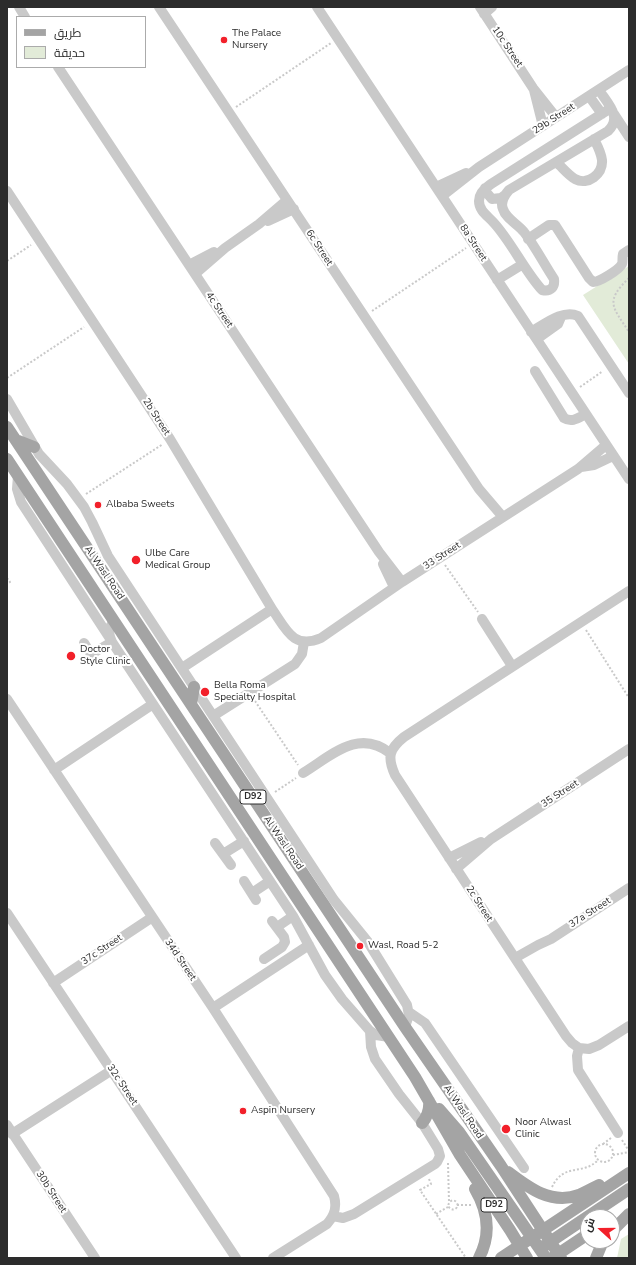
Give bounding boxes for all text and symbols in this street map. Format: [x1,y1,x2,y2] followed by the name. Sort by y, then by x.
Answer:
[16,16,146,68] legend
[489,24,525,70] street label: 10c Street
[54,25,81,41] text: طريق
[232,28,281,52] place label: The Palace Nursery
[219,35,229,45] marker: The Palace Nursery
[54,45,85,61] text: حديقة
[531,101,577,137] street label: 29b Street
[457,222,489,264] street label: 8a Street
[303,228,335,268] street label: 6c Street
[203,290,235,330] street label: 4c Street
[140,396,172,438] street label: 2b Street
[106,499,174,511] place label: Albaba Sweets
[93,500,103,510] marker: Albaba Sweets
[421,540,463,572] street label: 33 Street
[82,544,126,602] street label: Al Wasl Road
[145,548,210,572] place label: Ulbe Care Medical Group
[130,554,142,566] marker: Ulbe Care Medical Group
[80,644,130,668] place label: Doctor Style Clinic
[65,650,77,662] marker: Doctor Style Clinic
[214,680,296,704] place label: Bella Roma Specialty Hospital
[199,686,211,698] marker: Bella Roma Specialty Hospital
[539,778,581,810] street label: 35 Street
[240,790,266,804] road number: D92
[261,814,305,872] street label: Al Wasl Road
[463,884,495,924] street label: 2c Street
[567,895,613,931] street label: 37a Street
[79,932,125,968] street label: 37c Street
[162,937,198,983] street label: 34d Street
[368,940,439,952] place label: Wasl, Road 5-2
[355,941,365,951] marker: Wasl, Road 5-2
[104,1062,140,1108] street label: 32c Street
[441,1083,485,1141] street label: Al Wasl Road
[251,1105,315,1117] place label: Aspin Nursery
[238,1106,248,1116] marker: Aspin Nursery
[515,1117,571,1140] place label: Noor Alwasl Clinic
[500,1123,512,1135] marker: Noor Alwasl Clinic
[33,1169,69,1215] street label: 30b Street
[481,1198,507,1212] road number: D92
[580,1209,620,1249] north arrow
[580,1216,599,1234] text: ش

